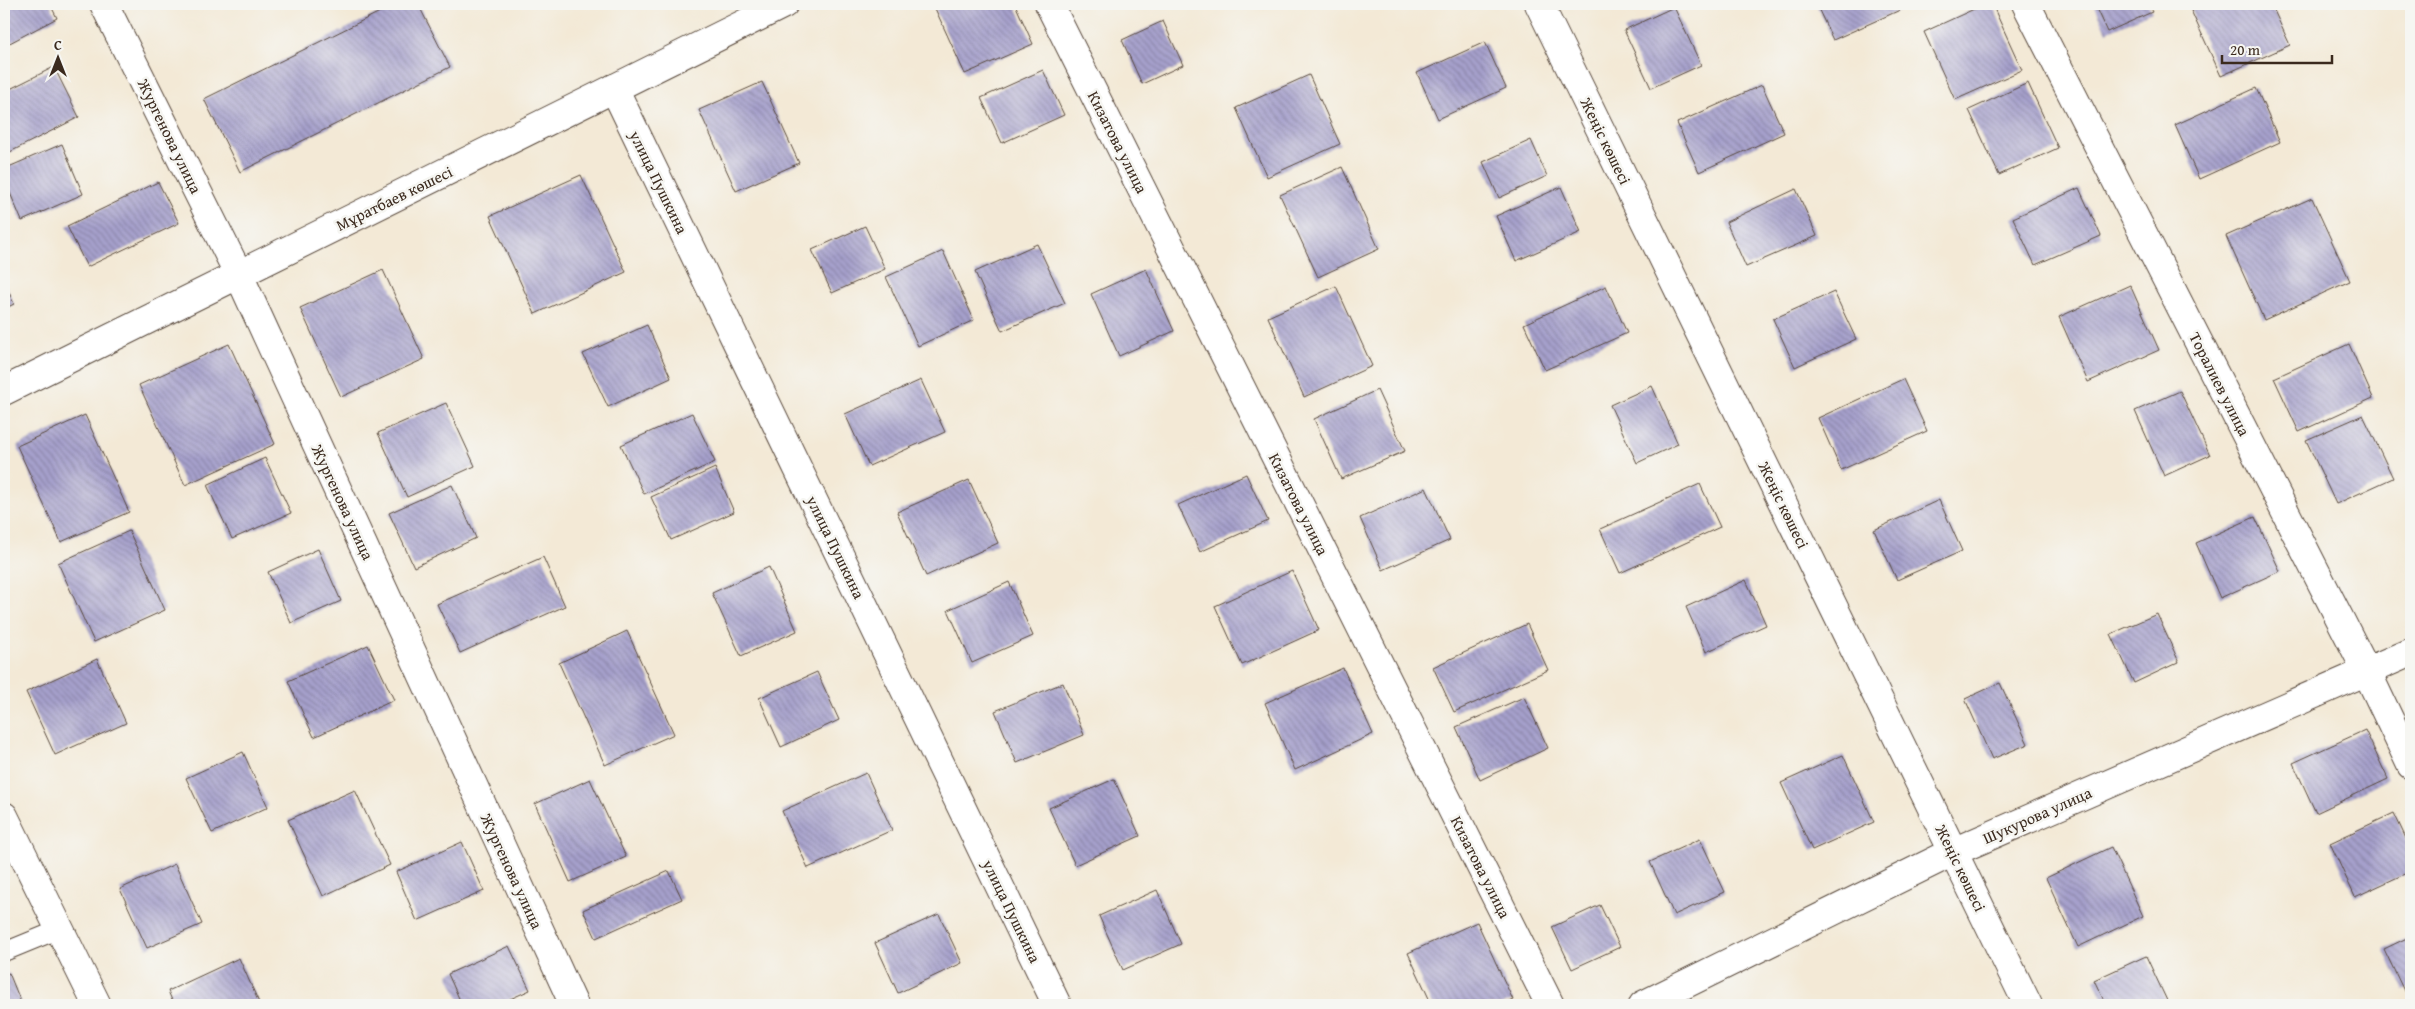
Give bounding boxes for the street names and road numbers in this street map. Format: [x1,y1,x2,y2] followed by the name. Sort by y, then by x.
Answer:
[131,74,208,198] street label: Жургенова улица
[1082,87,1154,198] street label: Кизатова улица
[1574,93,1638,189] street label: Жеңіс көшесі
[623,125,695,238] street label: улица Пушкина
[332,159,457,237] street label: Мұратбаев көшесі
[2183,328,2257,440] street label: Торалиев улица
[305,439,380,564] street label: Жургенова улица
[1263,449,1335,560] street label: Кизатова улица
[1752,457,1816,553] street label: Жеңіс көшесі
[800,490,872,603] street label: улица Пушкина
[1979,780,2096,850] street label: Шукурова улица
[474,808,549,933] street label: Жургенова улица
[1445,812,1517,923] street label: Кизатова улица
[1929,820,1993,916] street label: Жеңіс көшесі
[976,854,1048,967] street label: улица Пушкина

